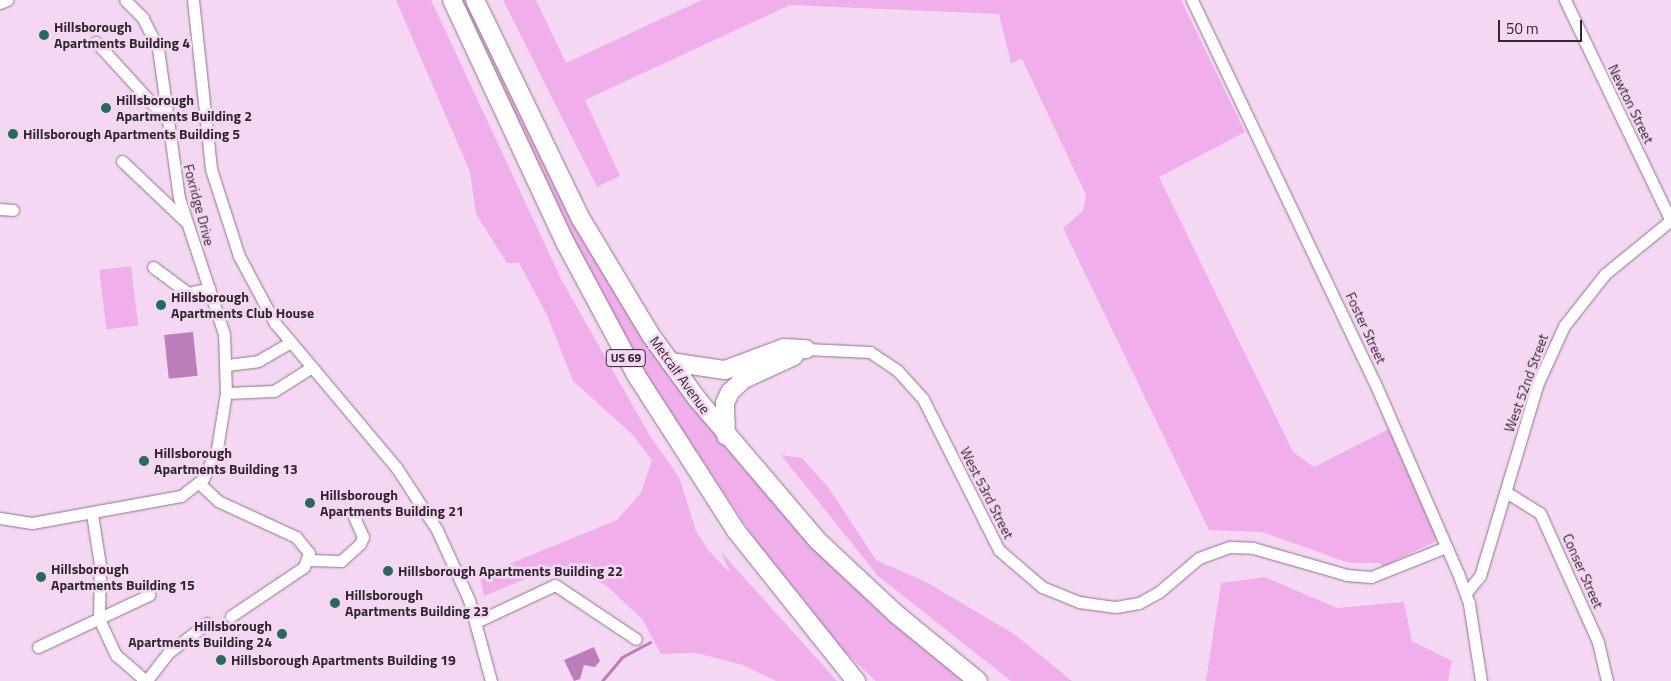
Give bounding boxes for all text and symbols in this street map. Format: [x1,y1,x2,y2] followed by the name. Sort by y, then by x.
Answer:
[1501,10,1585,42] scale bar
[1506,17,1539,40] text: 50 m
[54,19,190,52] place label: Hillsborough Apartments Building 4
[38,29,50,41] marker: Hillsborough Apartments Building 4
[1605,62,1657,146] street label: Newton Street
[116,92,252,124] place label: Hillsborough Apartments Building 2
[100,102,112,114] marker: Hillsborough Apartments Building 2
[23,126,240,142] place label: Hillsborough Apartments Building 5
[7,128,19,140] marker: Hillsborough Apartments Building 5
[180,162,218,248] street label: Foxridge Drive
[171,289,314,322] place label: Hillsborough Apartments Club House
[1342,290,1390,366] street label: Foster Street
[155,299,167,311] marker: Hillsborough Apartments Club House
[1500,332,1552,434] street label: West 52nd Street
[646,333,714,417] street label: Metcalf Avenue
[605,348,647,368] road number: US 69
[957,444,1017,542] street label: West 53rd Street
[154,445,298,478] place label: Hillsborough Apartments Building 13
[138,455,150,467] marker: Hillsborough Apartments Building 13
[320,487,464,520] place label: Hillsborough Apartments Building 21
[304,497,316,509] marker: Hillsborough Apartments Building 21
[1559,531,1607,611] street label: Conser Street
[51,561,195,594] place label: Hillsborough Apartments Building 15
[398,563,623,579] place label: Hillsborough Apartments Building 22
[382,565,394,577] marker: Hillsborough Apartments Building 22
[35,571,47,583] marker: Hillsborough Apartments Building 15
[345,587,489,620] place label: Hillsborough Apartments Building 23
[329,597,341,609] marker: Hillsborough Apartments Building 23
[128,618,272,650] place label: Hillsborough Apartments Building 24
[276,628,288,640] marker: Hillsborough Apartments Building 24
[231,652,456,668] place label: Hillsborough Apartments Building 19
[215,654,227,666] marker: Hillsborough Apartments Building 19

